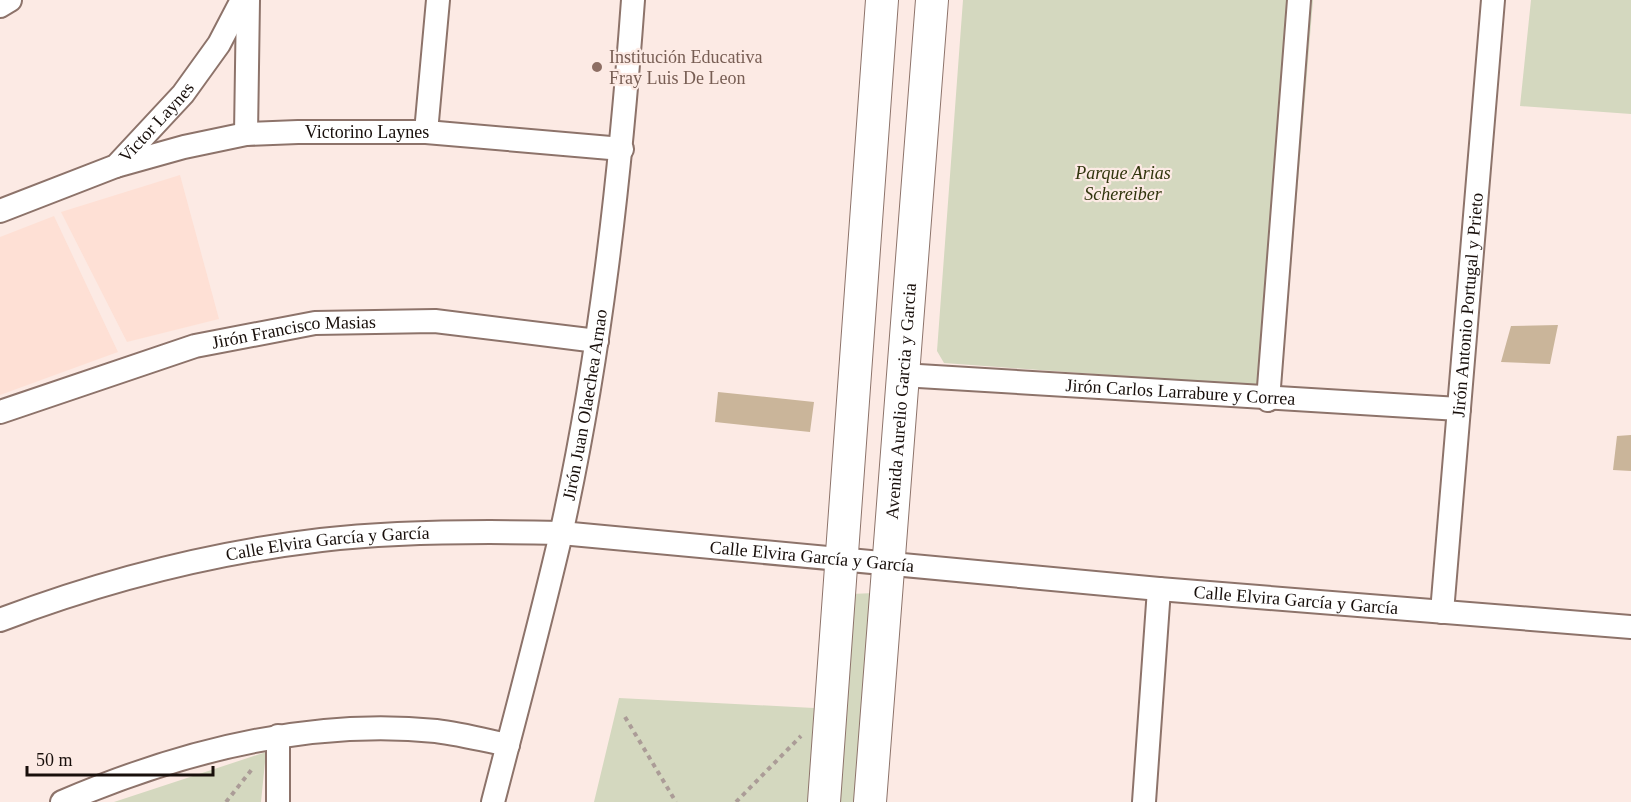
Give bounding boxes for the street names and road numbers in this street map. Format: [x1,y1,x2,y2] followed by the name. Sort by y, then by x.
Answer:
[115,78,198,166] street label: Victor Laynes
[305,122,429,142] street label: Victorino Laynes
[1448,192,1487,418] street label: Jirón Antonio Portugal y Prieto
[882,282,920,520] street label: Avenida Aurelio Garcia y Garcia
[558,308,611,502] street label: Jirón Juan Olaechea Arnao
[210,312,376,353] street label: Jirón Francisco Masias
[1065,375,1296,409] street label: Jirón Carlos Larrabure y Correa
[224,523,430,565] street label: Calle Elvira García y García
[709,537,915,576] street label: Calle Elvira García y García
[1193,582,1399,618] street label: Calle Elvira García y García

